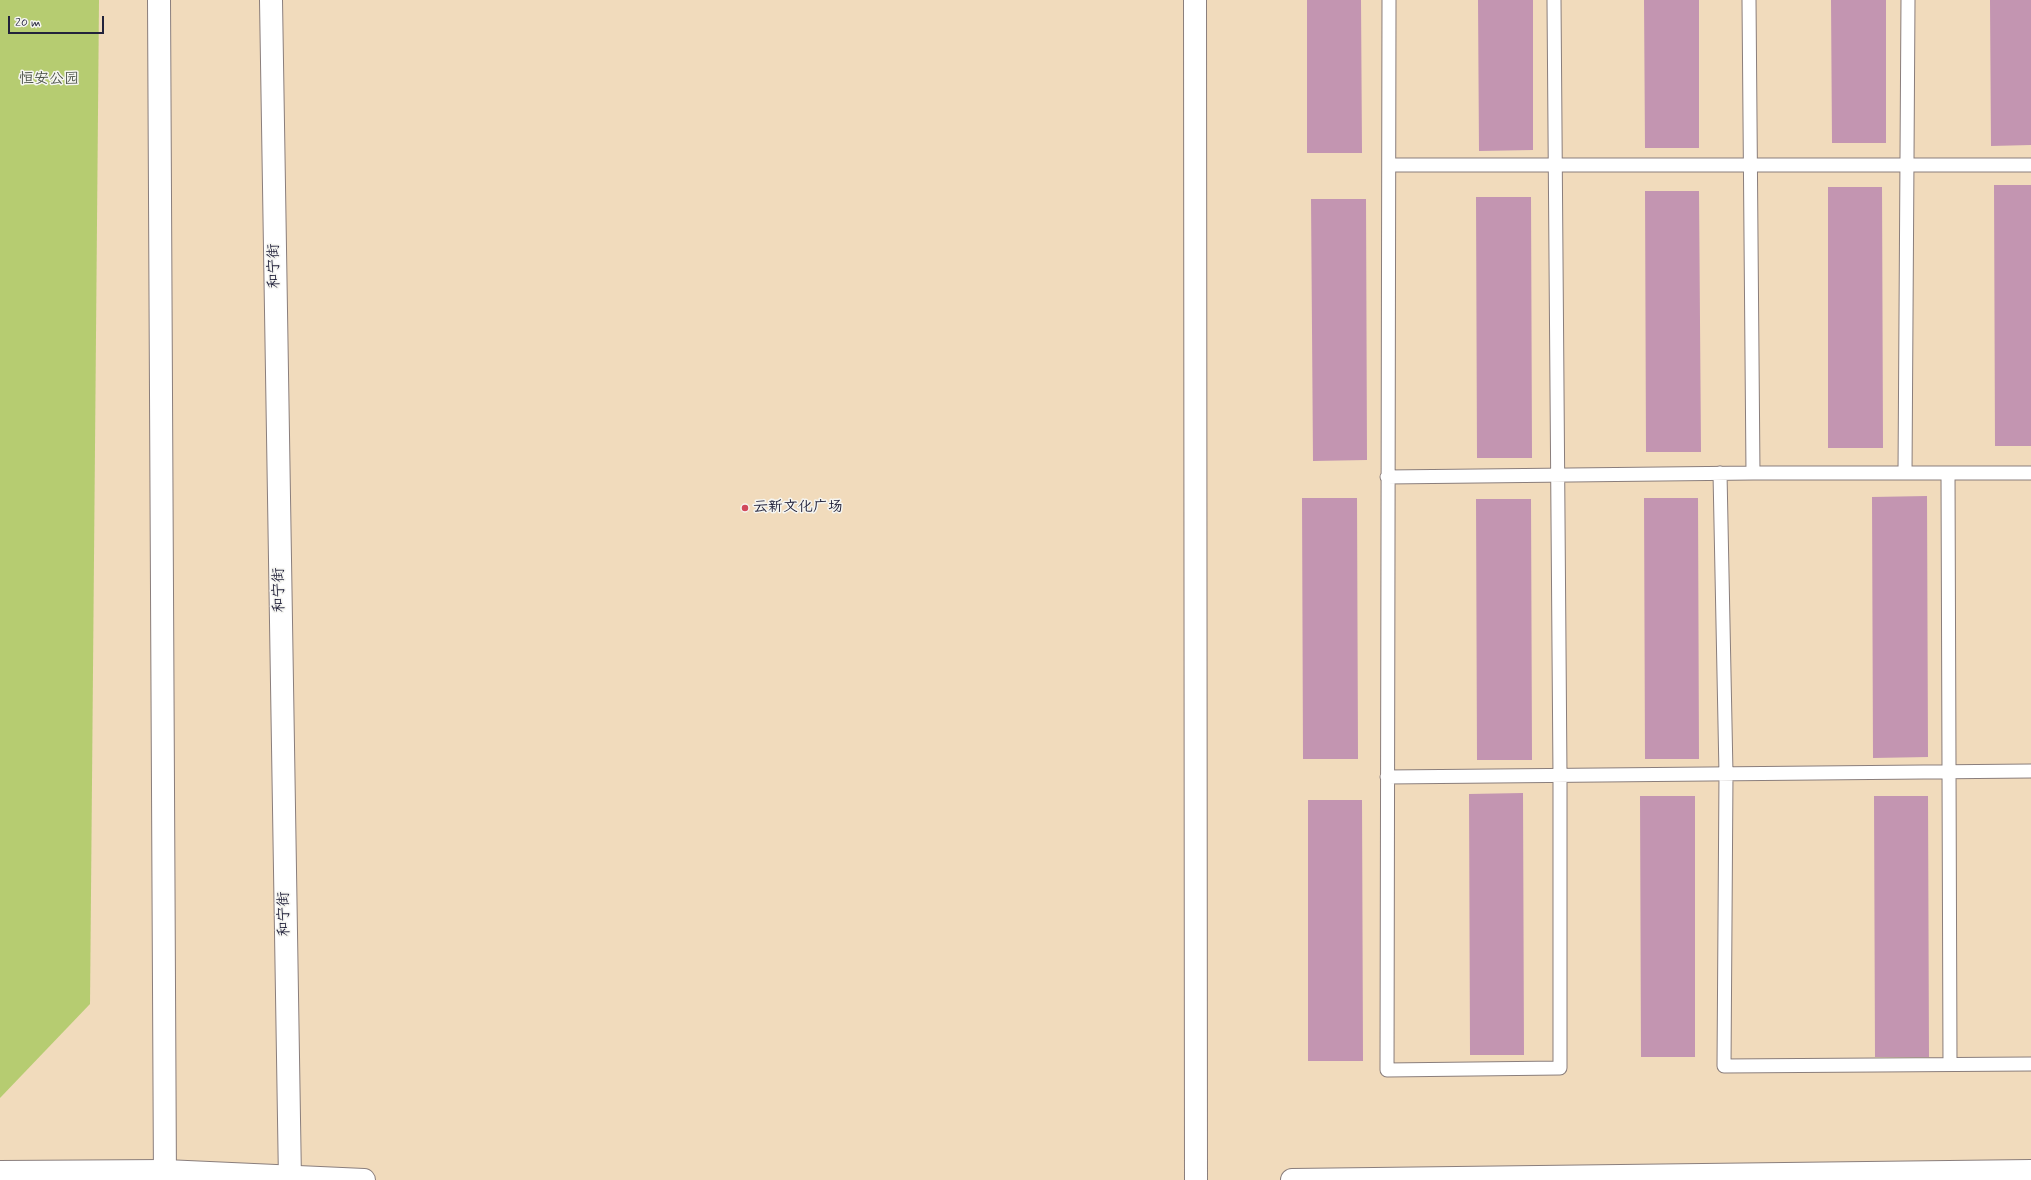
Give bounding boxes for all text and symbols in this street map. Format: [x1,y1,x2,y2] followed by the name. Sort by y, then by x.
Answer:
[10,8,106,34] scale bar
[15,15,41,31] text: 20 m
[19,71,79,89] park label: 恒安公园
[266,243,284,289] street label: 和宁街
[753,499,843,517] place label: 云新文化广场
[740,503,750,513] marker: 云新文化广场
[271,567,289,613] street label: 和宁街
[276,891,294,937] street label: 和宁街

